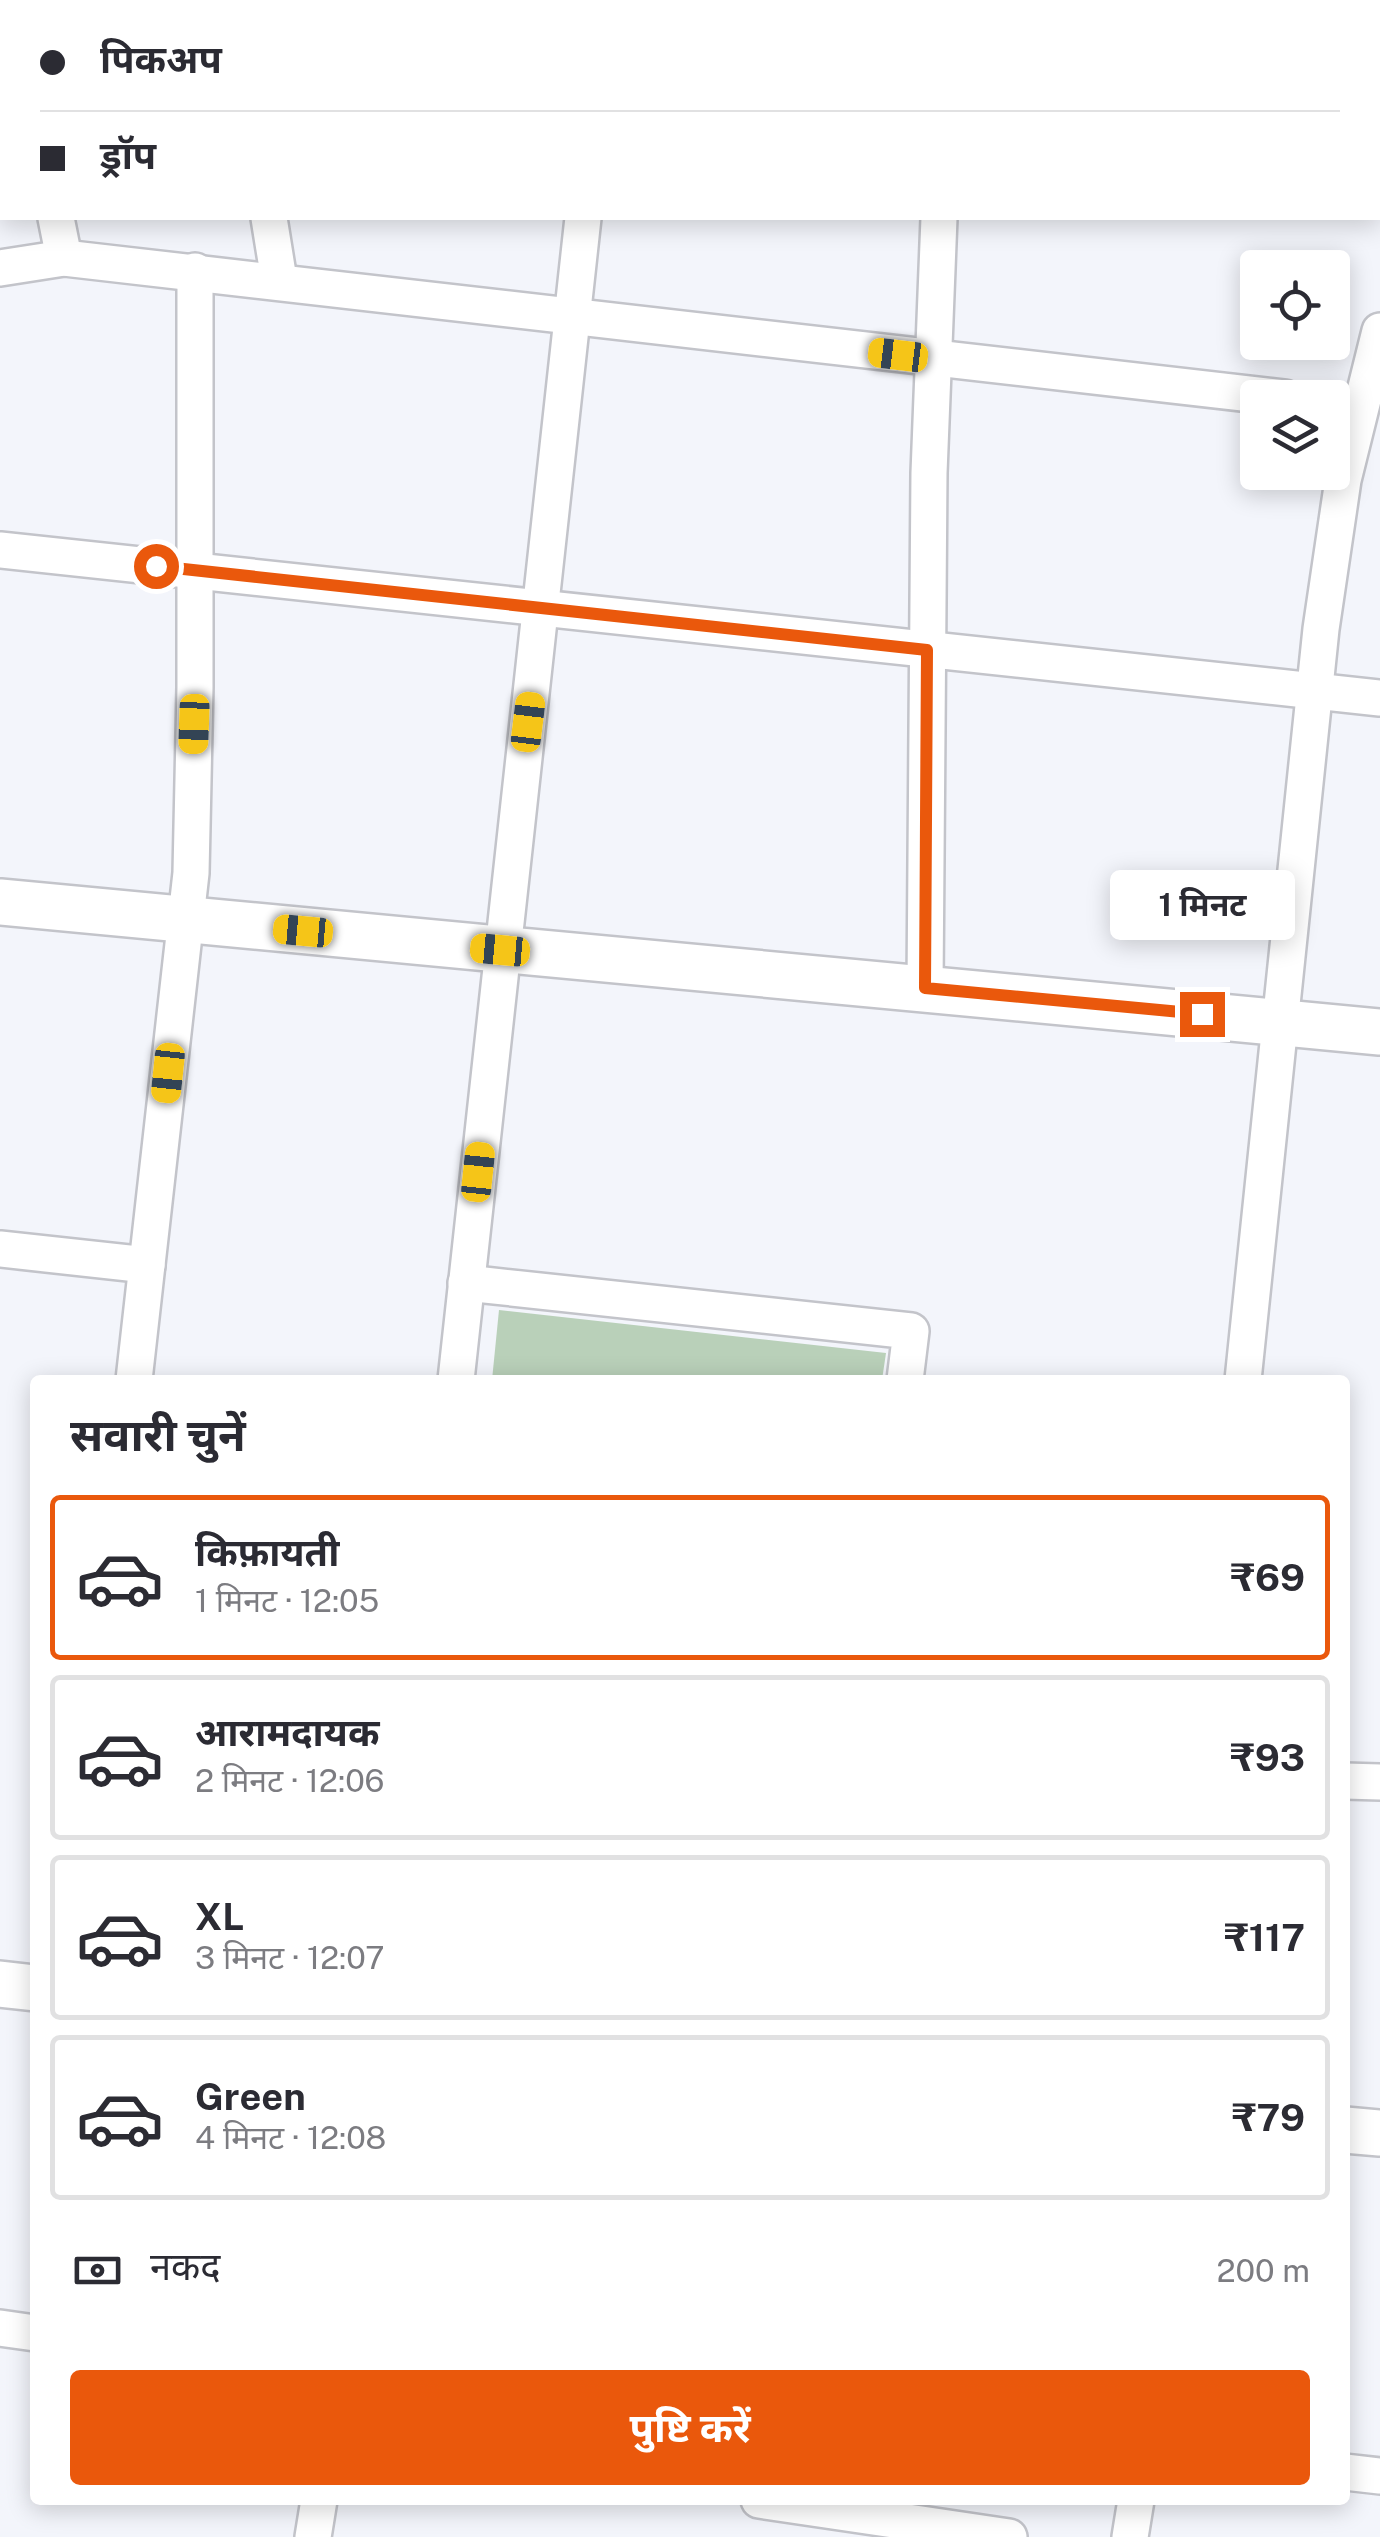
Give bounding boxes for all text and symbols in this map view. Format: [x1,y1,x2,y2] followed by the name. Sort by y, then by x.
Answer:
[100,37,222,82] text: पिकअप
[100,133,156,178] text: ड्रॉप
[1240,250,1350,490] map controls
[1240,250,1350,360] button: locate
[866,336,930,374] car
[1240,380,1350,490] button: layers
[134,544,179,589] route start
[509,690,547,754] car
[178,693,210,755] car
[1110,869,1294,939] callout: 1 मिनट
[1158,886,1247,923] text: 1 मिनट
[272,913,334,949] car
[469,932,531,968] car
[1180,992,1225,1037] route end
[150,1042,186,1104] car
[460,1141,496,1203] car
[70,1408,246,1461] text: सवारी चुनें
[195,1530,339,1575] text: किफ़ायती
[75,1533,165,1623] icon: car
[1231,1555,1305,1600] text: ₹69
[195,1582,379,1619] text: 1 मिनट · 12:05
[195,1710,379,1755] text: आरामदायक
[75,1713,165,1803] icon: car
[1230,1735,1305,1780] text: ₹93
[195,1762,384,1799] text: 2 मिनट · 12:06
[75,1893,165,1983] icon: car
[195,1894,244,1939] text: XL
[1224,1915,1305,1960] text: ₹117
[195,1939,384,1976] text: 3 मिनट · 12:07
[75,2073,165,2163] icon: car
[195,2074,306,2119] text: Green
[1232,2095,1305,2140] text: ₹79
[195,2119,386,2156] text: 4 मिनट · 12:08
[70,2243,125,2298] icon: cash
[150,2244,220,2289] text: नकद
[1217,2252,1310,2289] text: 200 m
[70,2370,1310,2485] button: पुष्टि करें

